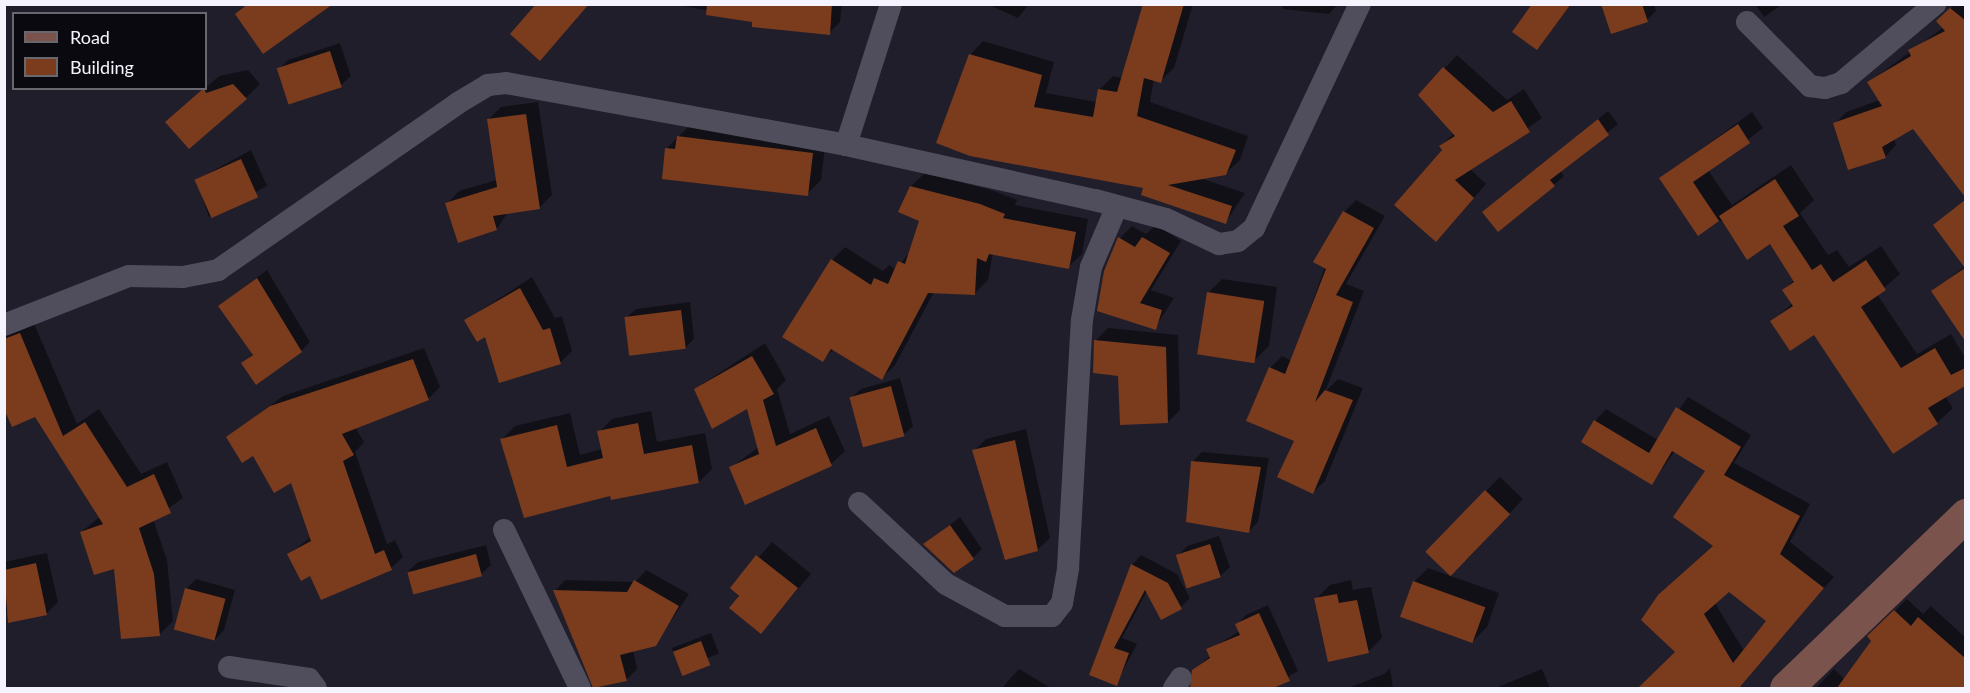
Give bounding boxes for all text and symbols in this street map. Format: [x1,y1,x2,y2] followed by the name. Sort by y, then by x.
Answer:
[12,12,207,90] legend
[70,26,110,48] text: Road
[70,56,134,78] text: Building

